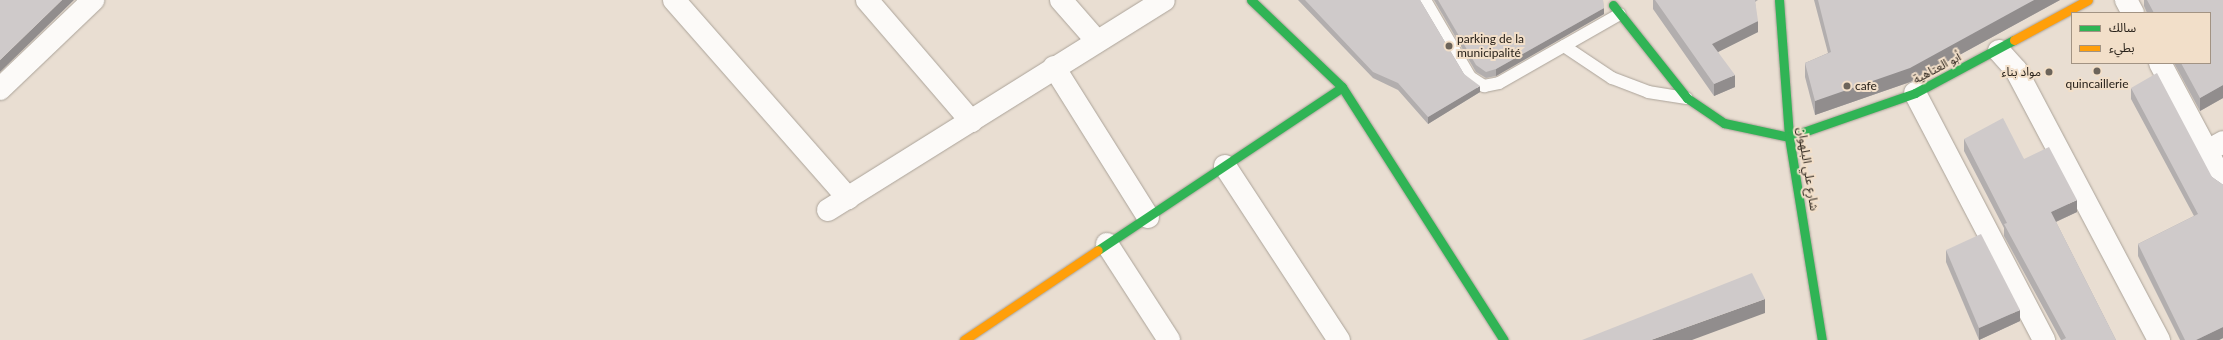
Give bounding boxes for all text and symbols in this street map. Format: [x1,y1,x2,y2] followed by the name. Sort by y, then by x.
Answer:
[2071,12,2211,64] legend
[2109,20,2136,35] text: سالك
[1457,32,1524,60] place label: parking de la municipalité
[2109,40,2135,55] text: بطيء
[1444,41,1454,51] marker: parking de la municipalité
[1911,49,1963,87] street label: أبو العتاهية
[2002,65,2041,79] place label: مواد بناء
[2092,66,2102,76] marker: quincaillerie
[2044,67,2054,77] marker: مواد بناء
[2065,77,2129,91] place label: quincaillerie
[1855,79,1877,93] place label: cafe
[1842,81,1852,91] marker: cafe
[1794,126,1822,212] street label: شارع علي البلهوان

